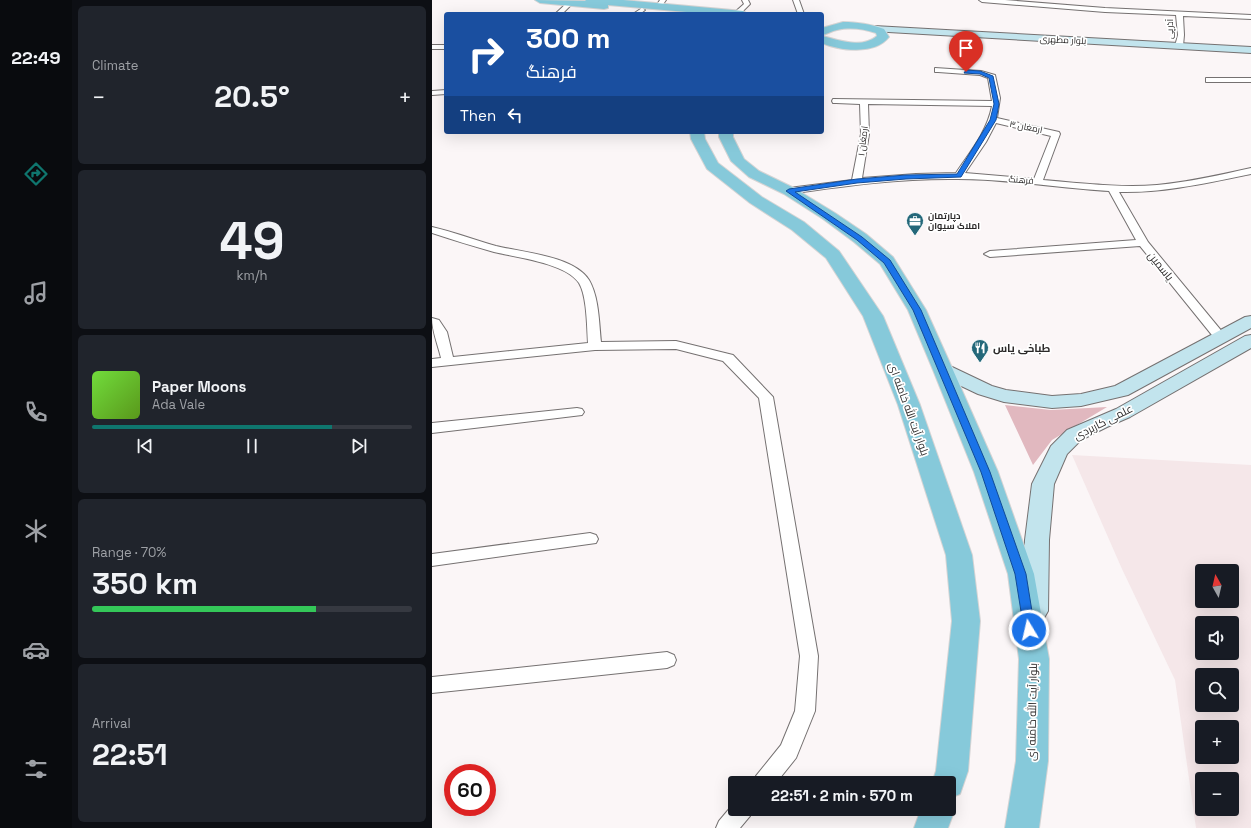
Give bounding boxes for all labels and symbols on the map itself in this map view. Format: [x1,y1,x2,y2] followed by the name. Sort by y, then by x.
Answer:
[1164,18,1176,39] street label: آذرپی
[949,31,983,72] pin
[1039,33,1087,47] street label: بلوار مطهری
[1008,118,1044,136] street label: ارمغان ۳
[855,125,871,157] street label: ارمغان ۱
[1008,173,1034,187] street label: فرهنگ
[928,210,980,232] place label: دپارتمان املاک سیوان
[905,211,925,236] office icon: دپارتمان املاک سیوان
[1145,249,1177,284] street label: یاسمین
[970,338,990,363] restaurant icon: طباخی یاس
[993,341,1050,355] place label: طباخی یاس
[886,360,933,458] street label: بلوار آیت الله خامنه ای
[1071,401,1135,443] street label: علمی کاربردی
[1195,564,1239,608] north arrow
[1008,609,1050,651] position arrow
[1023,663,1040,761] street label: بلوار آیت الله خامنه ای
[444,764,496,816] speed limit sign: 60

